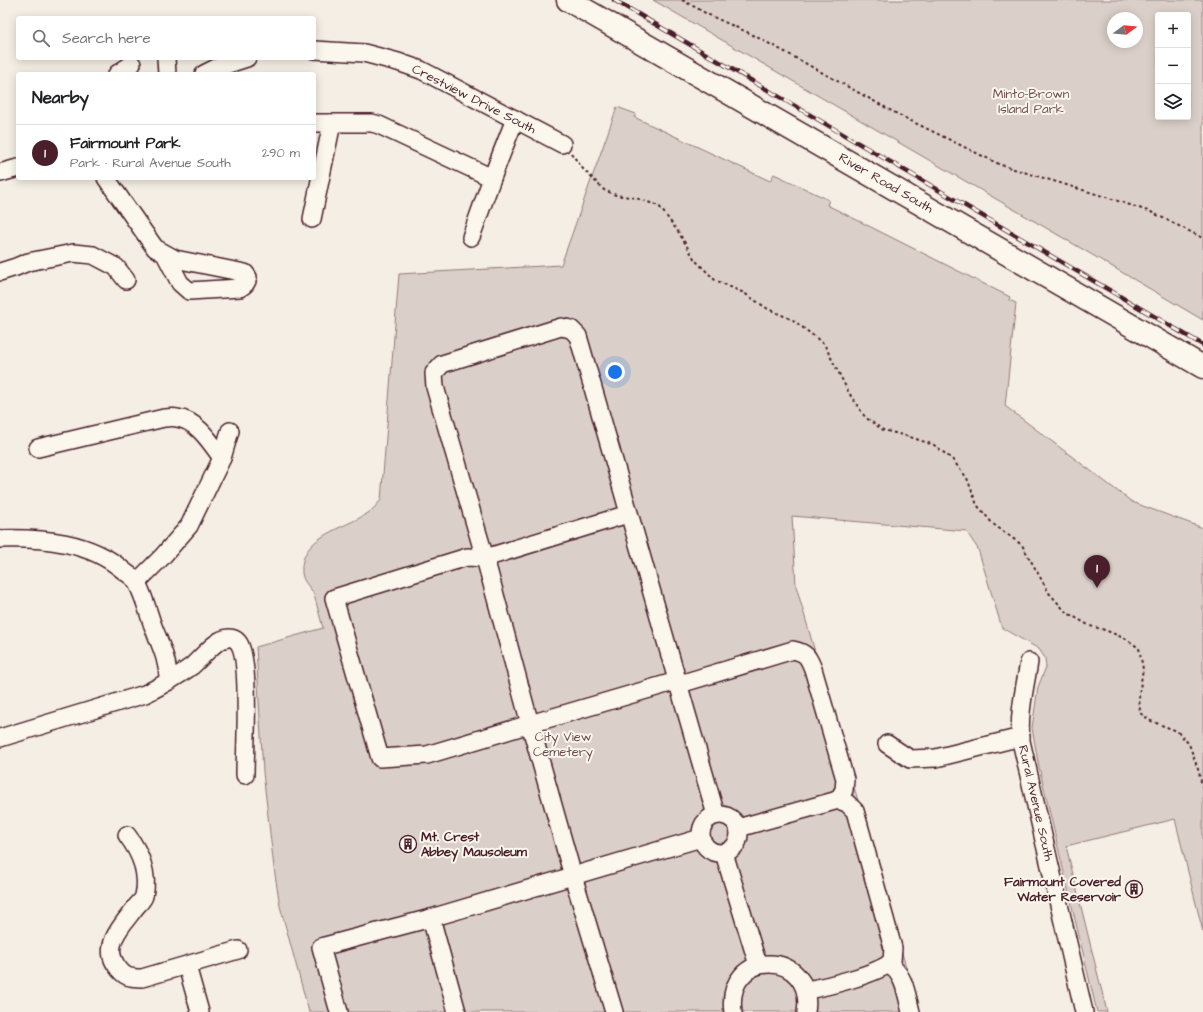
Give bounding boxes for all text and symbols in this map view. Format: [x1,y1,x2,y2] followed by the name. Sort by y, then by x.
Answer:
[1107,12,1143,48] north arrow
[1155,12,1191,120] map controls
[1155,12,1191,48] button: +
[16,16,316,60] search box
[30,27,52,49] icon: search
[62,28,151,49] text: Search here
[1155,48,1191,84] button: −
[409,60,540,138] street label: Crestview Drive South
[1155,84,1191,120] button: layers
[993,85,1070,118] park label: Minto-Brown Island Park
[32,86,89,110] text: Nearby
[70,133,181,154] text: Fairmount Park
[44,144,46,162] text: 1
[262,144,300,162] text: 290 m
[835,149,937,218] street label: River Road South
[70,154,231,172] text: Park · Rural Avenue South
[605,362,625,382] your location
[1084,555,1110,588] pin: 1
[533,728,593,762] park label: City View Cemetery
[1014,743,1058,863] street label: Rural Avenue South
[421,828,528,862] place label: Mt. Crest Abbey Mausoleum
[398,834,418,854] building icon: Mt. Crest Abbey Mausoleum
[1004,873,1122,906] place label: Fairmount Covered Water Reservoir
[1124,879,1144,899] building icon: Fairmount Covered Water Reservoir

